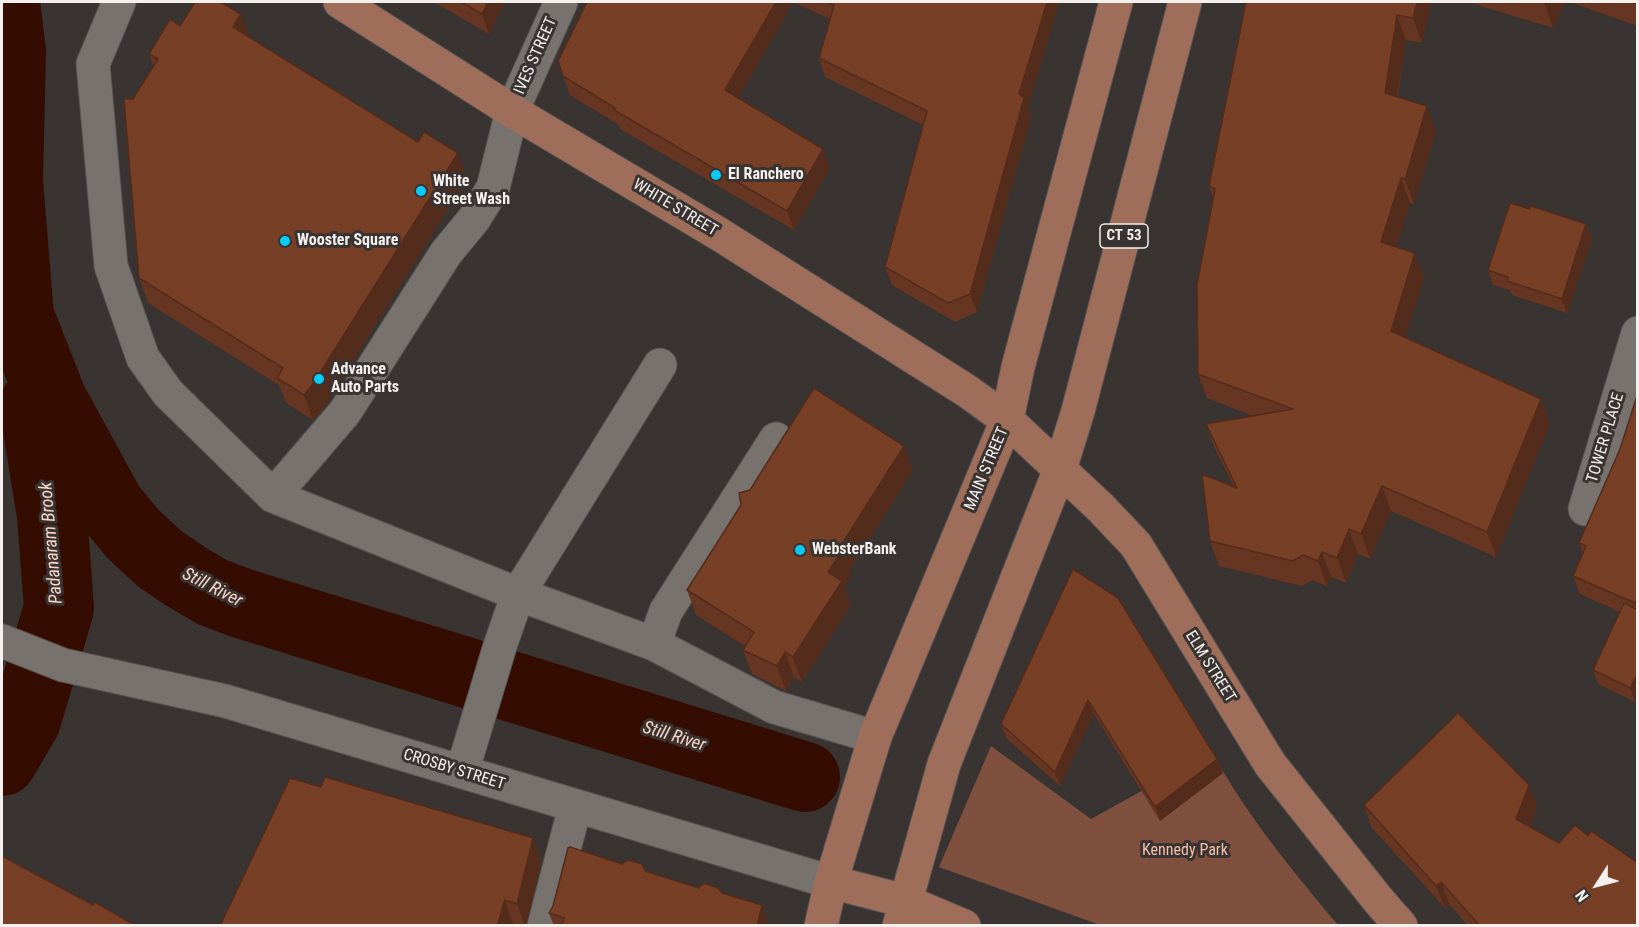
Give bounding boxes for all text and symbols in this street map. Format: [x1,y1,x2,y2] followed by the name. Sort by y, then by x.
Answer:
[510,14,562,98] street label: IVES STREET
[728,165,804,185] place label: El Ranchero
[709,168,723,182] marker: El Ranchero
[433,172,510,210] place label: White Street Wash
[629,175,721,241] street label: WHITE STREET
[414,184,428,198] marker: White Street Wash
[1100,224,1148,248] road number: CT 53
[297,231,398,251] place label: Wooster Square
[278,234,292,248] marker: Wooster Square
[331,360,399,398] place label: Advance Auto Parts
[312,372,326,386] marker: Advance Auto Parts
[1583,391,1629,485] street label: TOWER PLACE
[961,424,1013,514] street label: MAIN STREET
[36,481,68,605] water label: Padanaram Brook
[812,540,896,560] place label: WebsterBank
[793,543,807,557] marker: WebsterBank
[178,564,246,612] water label: Still River
[1180,628,1240,706] street label: ELM STREET
[640,717,708,757] water label: Still River
[401,745,507,795] street label: CROSBY STREET
[1142,841,1228,861] park label: Kennedy Park
[1567,855,1627,915] north arrow
[1571,886,1593,905] text: N

